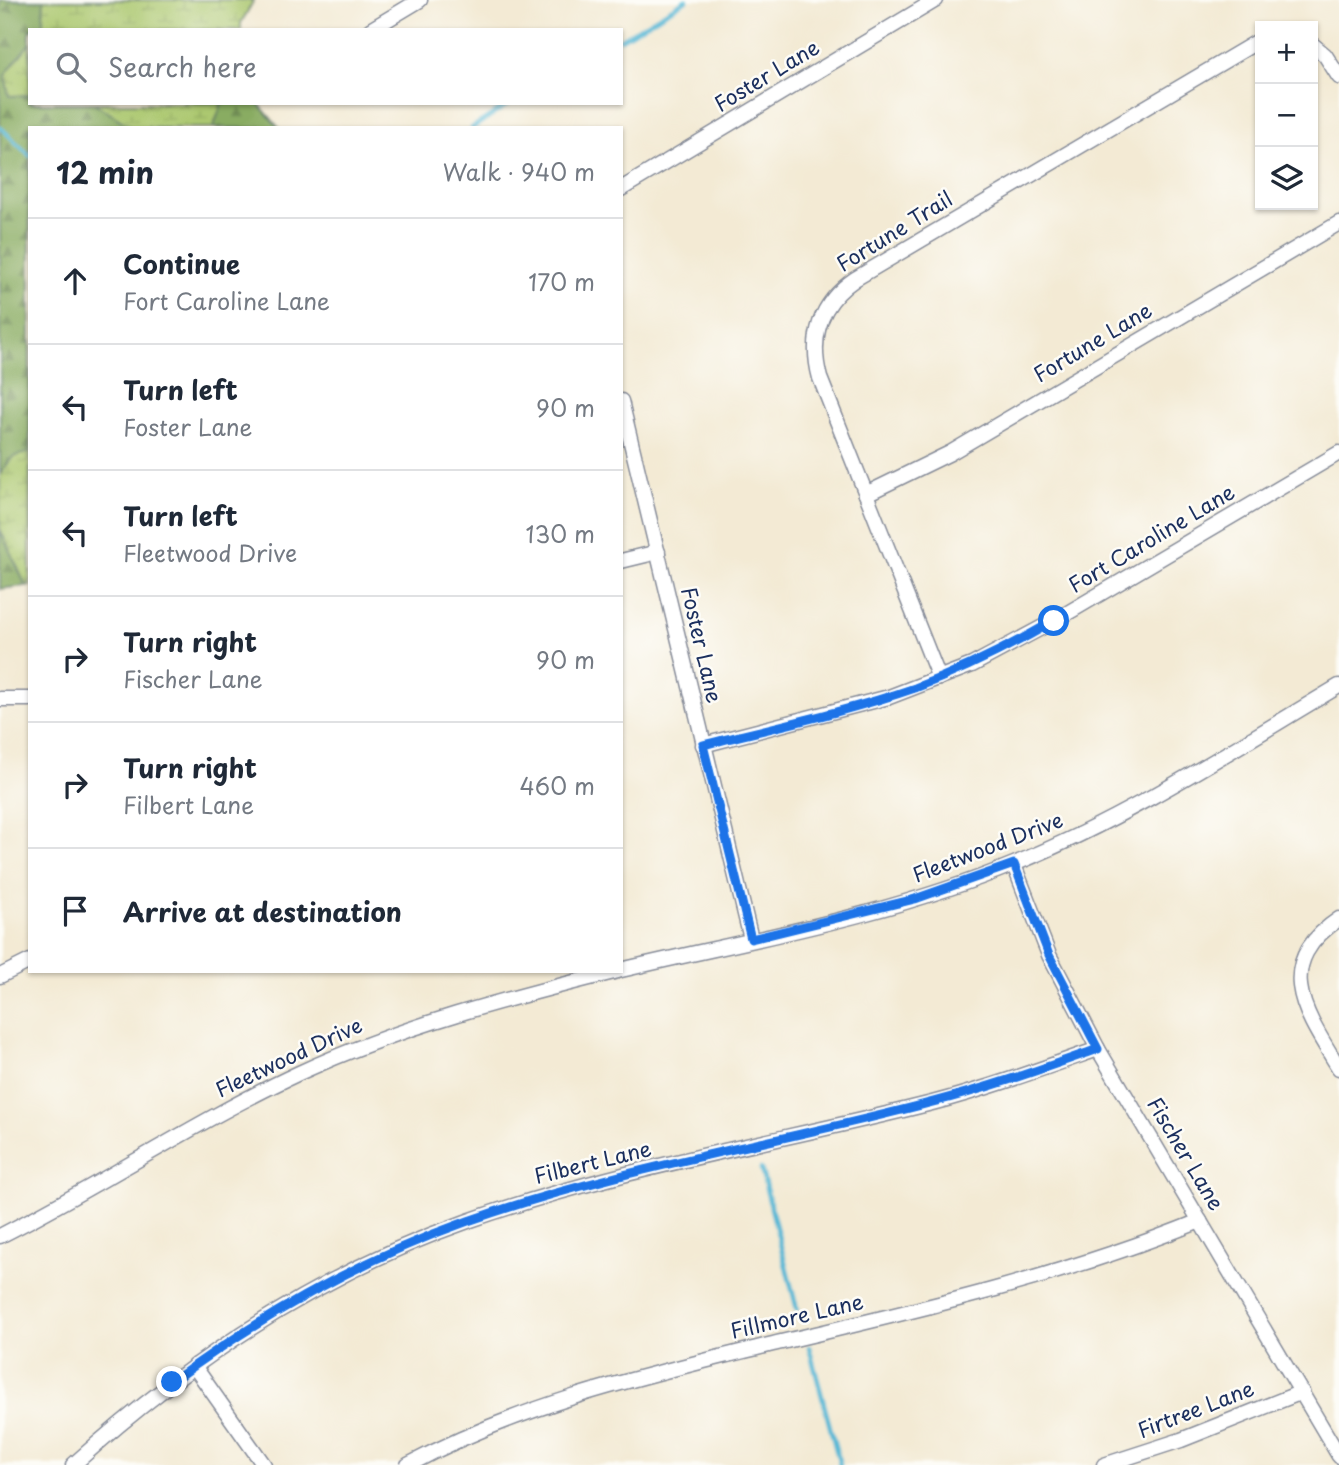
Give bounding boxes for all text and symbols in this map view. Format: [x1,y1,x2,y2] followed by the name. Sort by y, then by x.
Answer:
[1255,21,1318,210] map controls
[1255,21,1318,84] button: +
[28,28,623,105] search box
[707,30,825,118] street label: Foster Lane
[108,47,257,86] text: Search here
[52,48,90,86] icon: search
[1255,84,1318,147] button: −
[1255,147,1318,210] button: layers
[56,149,154,194] text: 12 min
[443,154,595,189] text: Walk · 940 m
[830,182,958,279] street label: Fortune Trail
[123,244,240,283] text: Continue
[56,262,94,300] icon: ahead
[528,264,595,299] text: 170 m
[123,283,330,318] text: Fort Caroline Lane
[1027,293,1157,389] street label: Fortune Lane
[123,370,238,409] text: Turn left
[56,388,94,426] icon: left
[536,390,595,425] text: 90 m
[123,409,253,444] text: Foster Lane
[1062,475,1240,600] street label: Fort Caroline Lane
[123,496,238,535] text: Turn left
[56,514,94,552] icon: left
[525,516,595,551] text: 130 m
[123,535,297,570] text: Fleetwood Drive
[674,583,732,706] street label: Foster Lane
[1038,605,1069,636] route start
[123,622,257,661] text: Turn right
[56,640,94,678] icon: right
[536,642,595,677] text: 90 m
[123,661,263,696] text: Fischer Lane
[123,748,257,787] text: Turn right
[56,766,94,804] icon: right
[520,768,595,803] text: 460 m
[123,787,254,822] text: Filbert Lane
[907,803,1067,890] street label: Fleetwood Drive
[56,892,94,930] icon: arrive
[123,892,402,931] text: Arrive at destination
[209,1008,367,1104] street label: Fleetwood Drive
[1140,1090,1233,1216] street label: Fischer Lane
[531,1131,654,1191] street label: Filbert Lane
[727,1284,866,1346] street label: Fillmore Lane
[156,1366,187,1397] route end
[1132,1371,1258,1445] street label: Firtree Lane

